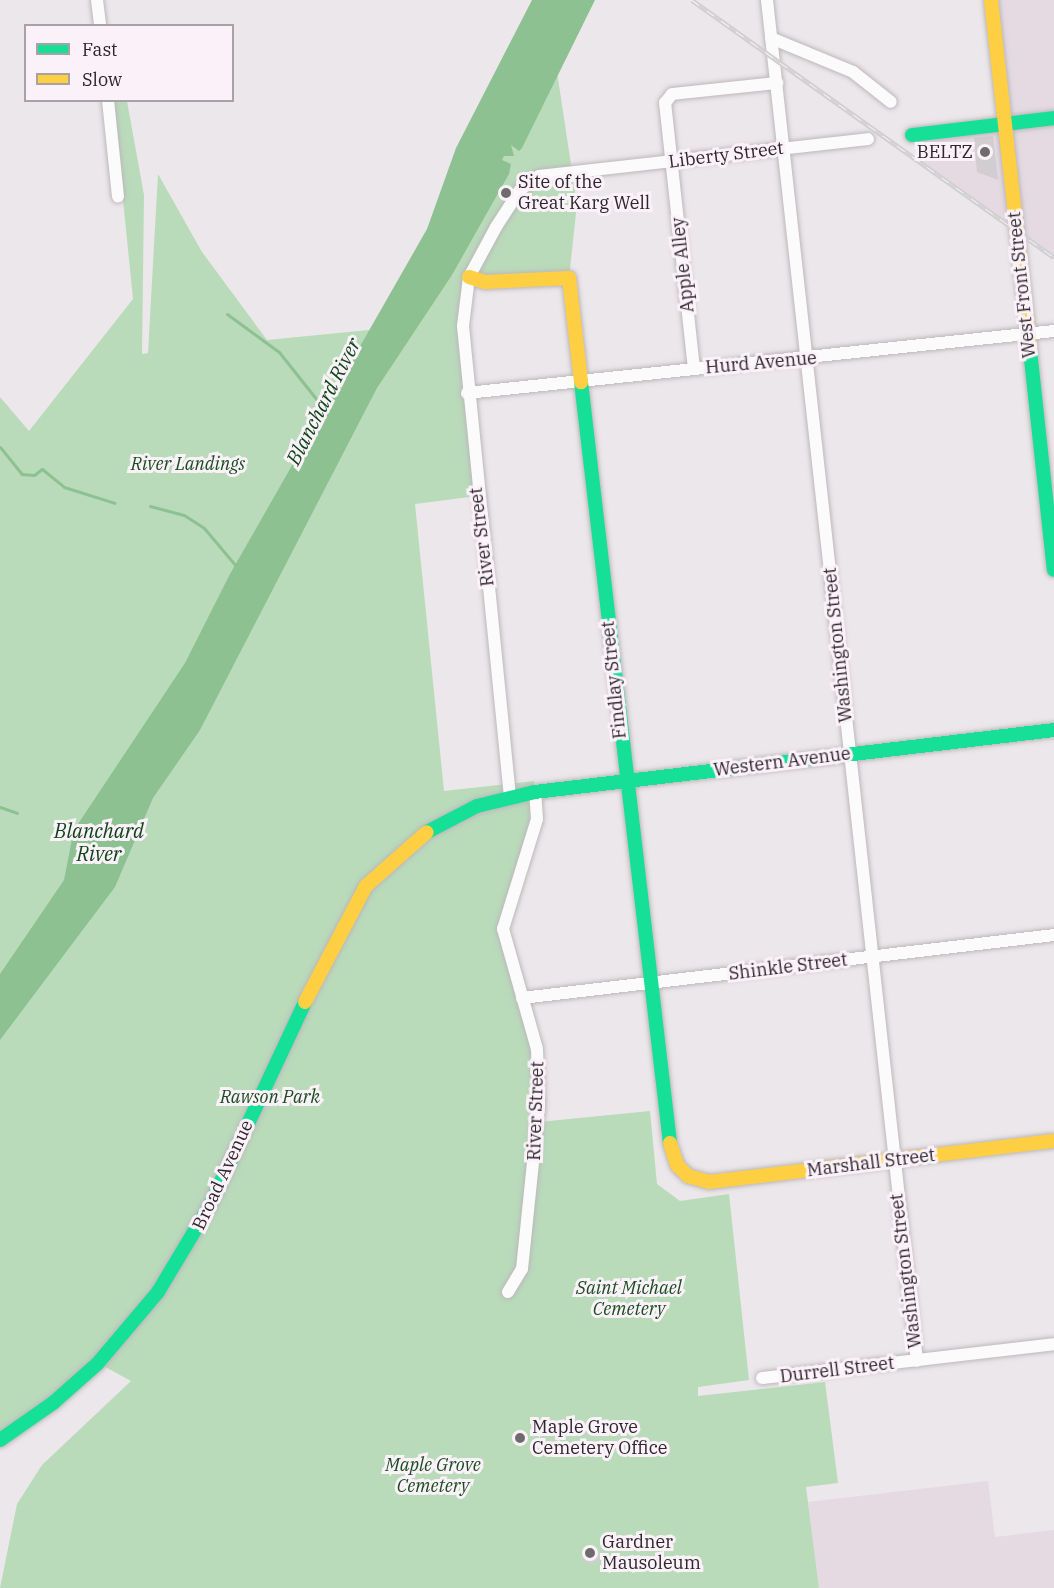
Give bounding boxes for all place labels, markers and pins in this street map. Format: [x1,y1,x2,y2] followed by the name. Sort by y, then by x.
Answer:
[917,141,973,163] place label: BELTZ
[978,145,992,159] marker: BELTZ
[518,172,650,214] place label: Site of the Great Karg Well
[499,186,513,200] marker: Site of the Great Karg Well
[532,1417,667,1460] place label: Maple Grove Cemetery Office
[513,1431,527,1445] marker: Maple Grove Cemetery Office
[602,1532,701,1574] place label: Gardner Mausoleum
[583,1546,597,1560] marker: Gardner Mausoleum

